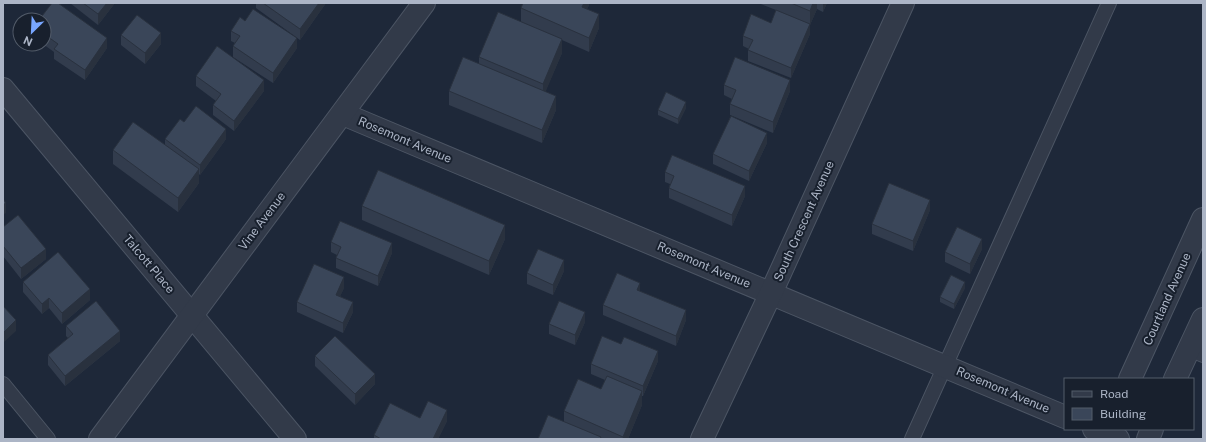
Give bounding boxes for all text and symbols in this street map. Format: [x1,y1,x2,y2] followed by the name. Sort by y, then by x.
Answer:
[12,12,52,52] north arrow
[22,34,34,48] text: N
[356,114,454,166] street label: Rosemont Avenue
[771,158,837,284] street label: South Crescent Avenue
[236,189,288,253] street label: Vine Avenue
[120,232,178,296] street label: Talcott Place
[655,239,753,291] street label: Rosemont Avenue
[1140,250,1194,347] street label: Courtland Avenue
[954,364,1052,416] street label: Rosemont Avenue
[1064,378,1194,430] legend
[1100,387,1128,401] text: Road
[1100,407,1146,421] text: Building

